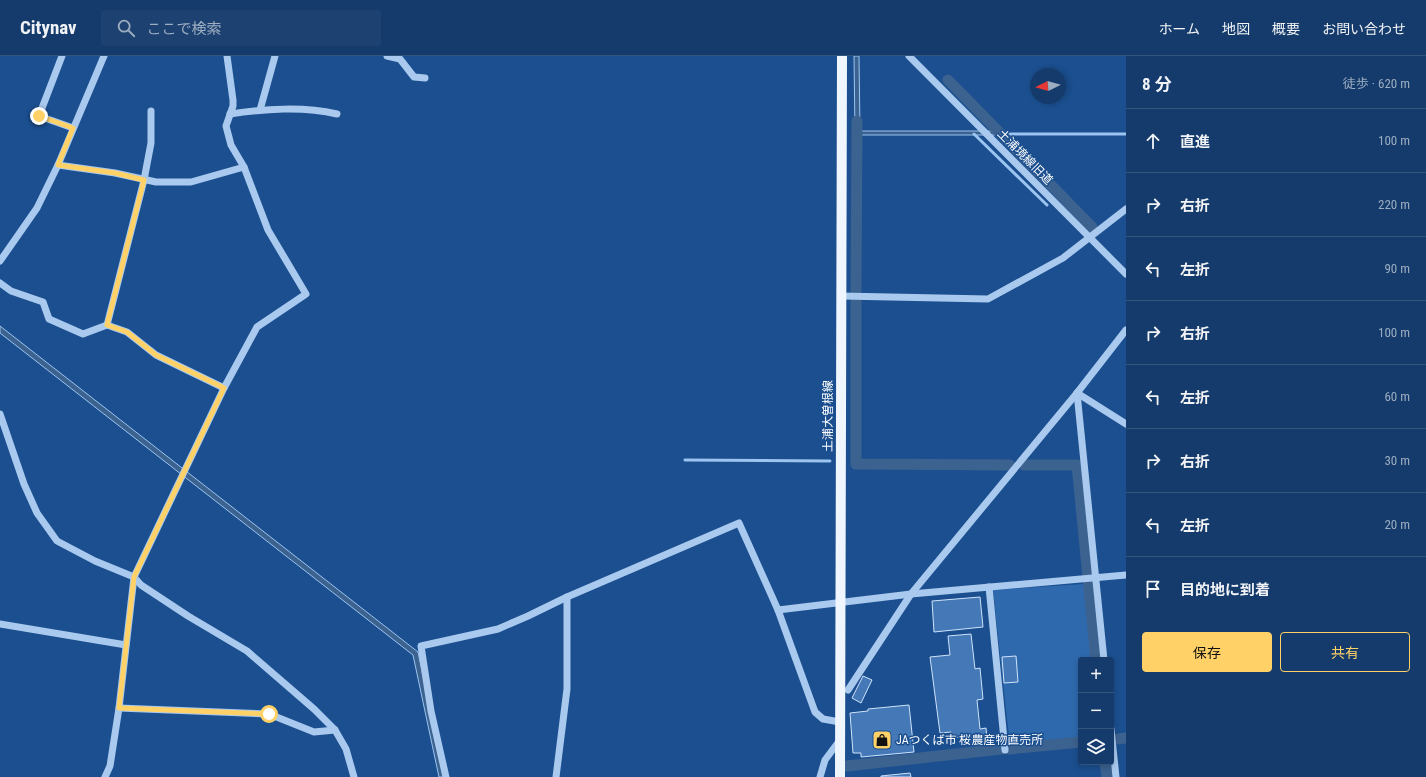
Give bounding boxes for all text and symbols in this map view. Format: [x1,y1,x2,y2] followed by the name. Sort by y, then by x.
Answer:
[101,10,381,46] search box
[20,16,77,39] text: Citynav
[115,17,137,39] icon: search
[147,20,222,38] text: ここで検索
[1158,21,1200,37] text: ホーム
[1222,21,1250,37] text: 地図
[1272,21,1300,37] text: 概要
[1322,21,1406,37] text: お問い合わせ
[1030,68,1066,104] north arrow
[1142,74,1172,94] text: 8 分
[1343,76,1410,91] text: 徒歩 · 620 m
[30,107,48,125] route end
[995,127,1055,187] street label: 土浦境線旧道
[1142,130,1164,152] icon: ahead
[1180,133,1210,151] text: 直進
[1378,133,1410,148] text: 100 m
[1142,194,1164,216] icon: right
[1180,197,1210,215] text: 右折
[1378,197,1410,212] text: 220 m
[1142,258,1164,280] icon: left
[1180,261,1210,279] text: 左折
[1384,261,1410,276] text: 90 m
[1142,322,1164,344] icon: right
[1180,325,1210,343] text: 右折
[1378,325,1410,340] text: 100 m
[821,380,835,452] street label: 土浦大曽根線
[1142,386,1164,408] icon: left
[1180,389,1210,407] text: 左折
[1384,389,1410,404] text: 60 m
[1142,450,1164,472] icon: right
[1180,453,1210,471] text: 右折
[1384,453,1410,468] text: 30 m
[1142,514,1164,536] icon: left
[1180,517,1210,535] text: 左折
[1384,517,1410,532] text: 20 m
[1142,578,1164,600] icon: arrive
[1180,581,1270,599] text: 目的地に到着
[1142,632,1272,672] button: 保存
[1280,632,1410,672] button: 共有
[1078,657,1114,765] map controls
[1078,657,1114,693] button: +
[1078,693,1114,729] button: −
[260,705,278,723] route start
[871,729,893,751] shop icon: JAつくば市 桜農産物直売所
[1078,729,1114,765] button: layers
[896,733,1043,747] place label: JAつくば市 桜農産物直売所

